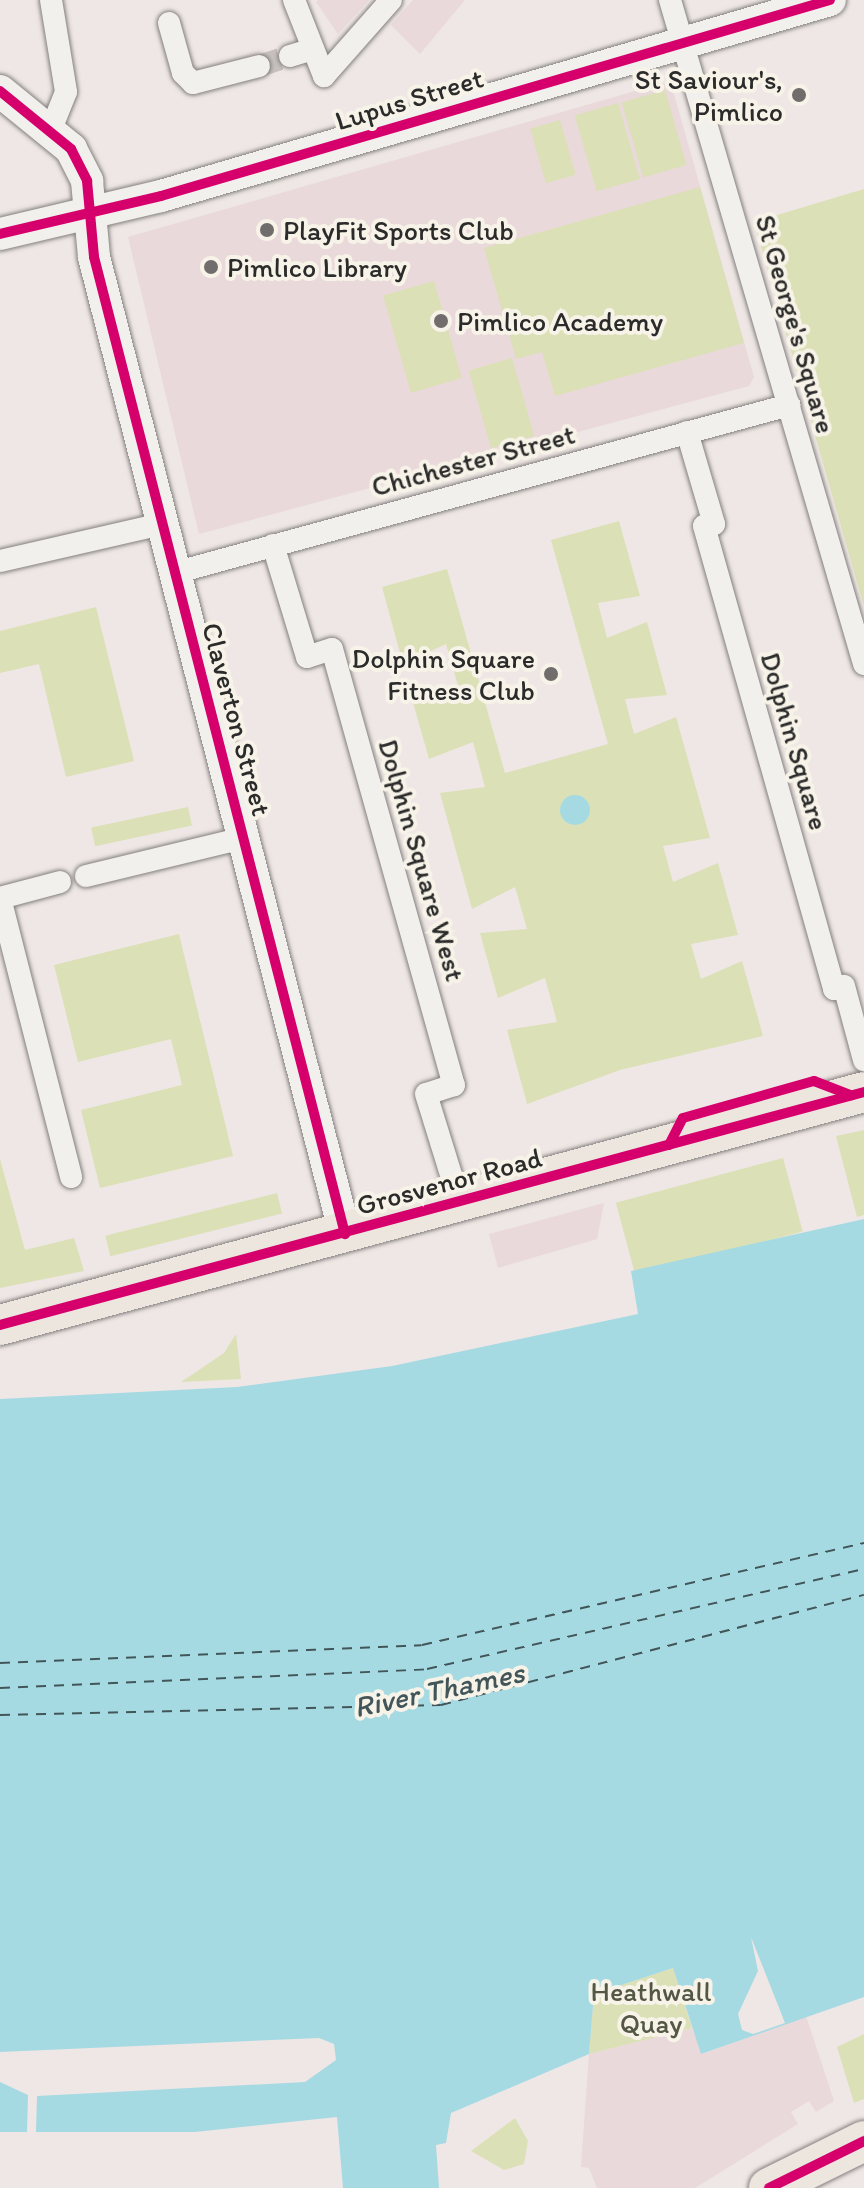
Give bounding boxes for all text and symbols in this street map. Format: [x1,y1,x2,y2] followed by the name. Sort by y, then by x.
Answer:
[331,61,487,137] street label: Lupus Street
[635,62,783,128] place label: St Saviour's, Pimlico
[790,86,808,104] marker: St Saviour's, Pimlico
[749,211,843,437] street label: St George's Square
[283,213,514,247] place label: PlayFit Sports Club
[258,221,276,239] marker: PlayFit Sports Club
[227,250,407,284] place label: Pimlico Library
[202,258,220,276] marker: Pimlico Library
[457,304,663,338] place label: Pimlico Academy
[432,312,450,330] marker: Pimlico Academy
[368,417,578,503] street label: Chichester Street
[195,619,279,819] street label: Claverton Street
[353,641,535,707] place label: Dolphin Square Fitness Club
[754,649,836,833] street label: Dolphin Square
[542,665,560,683] marker: Dolphin Square Fitness Club
[372,736,472,984] street label: Dolphin Square West
[353,1140,545,1222] street label: Grosvenor Road
[351,1654,527,1726] water label: River Thames
[591,1974,711,2040] park label: Heathwall Quay

